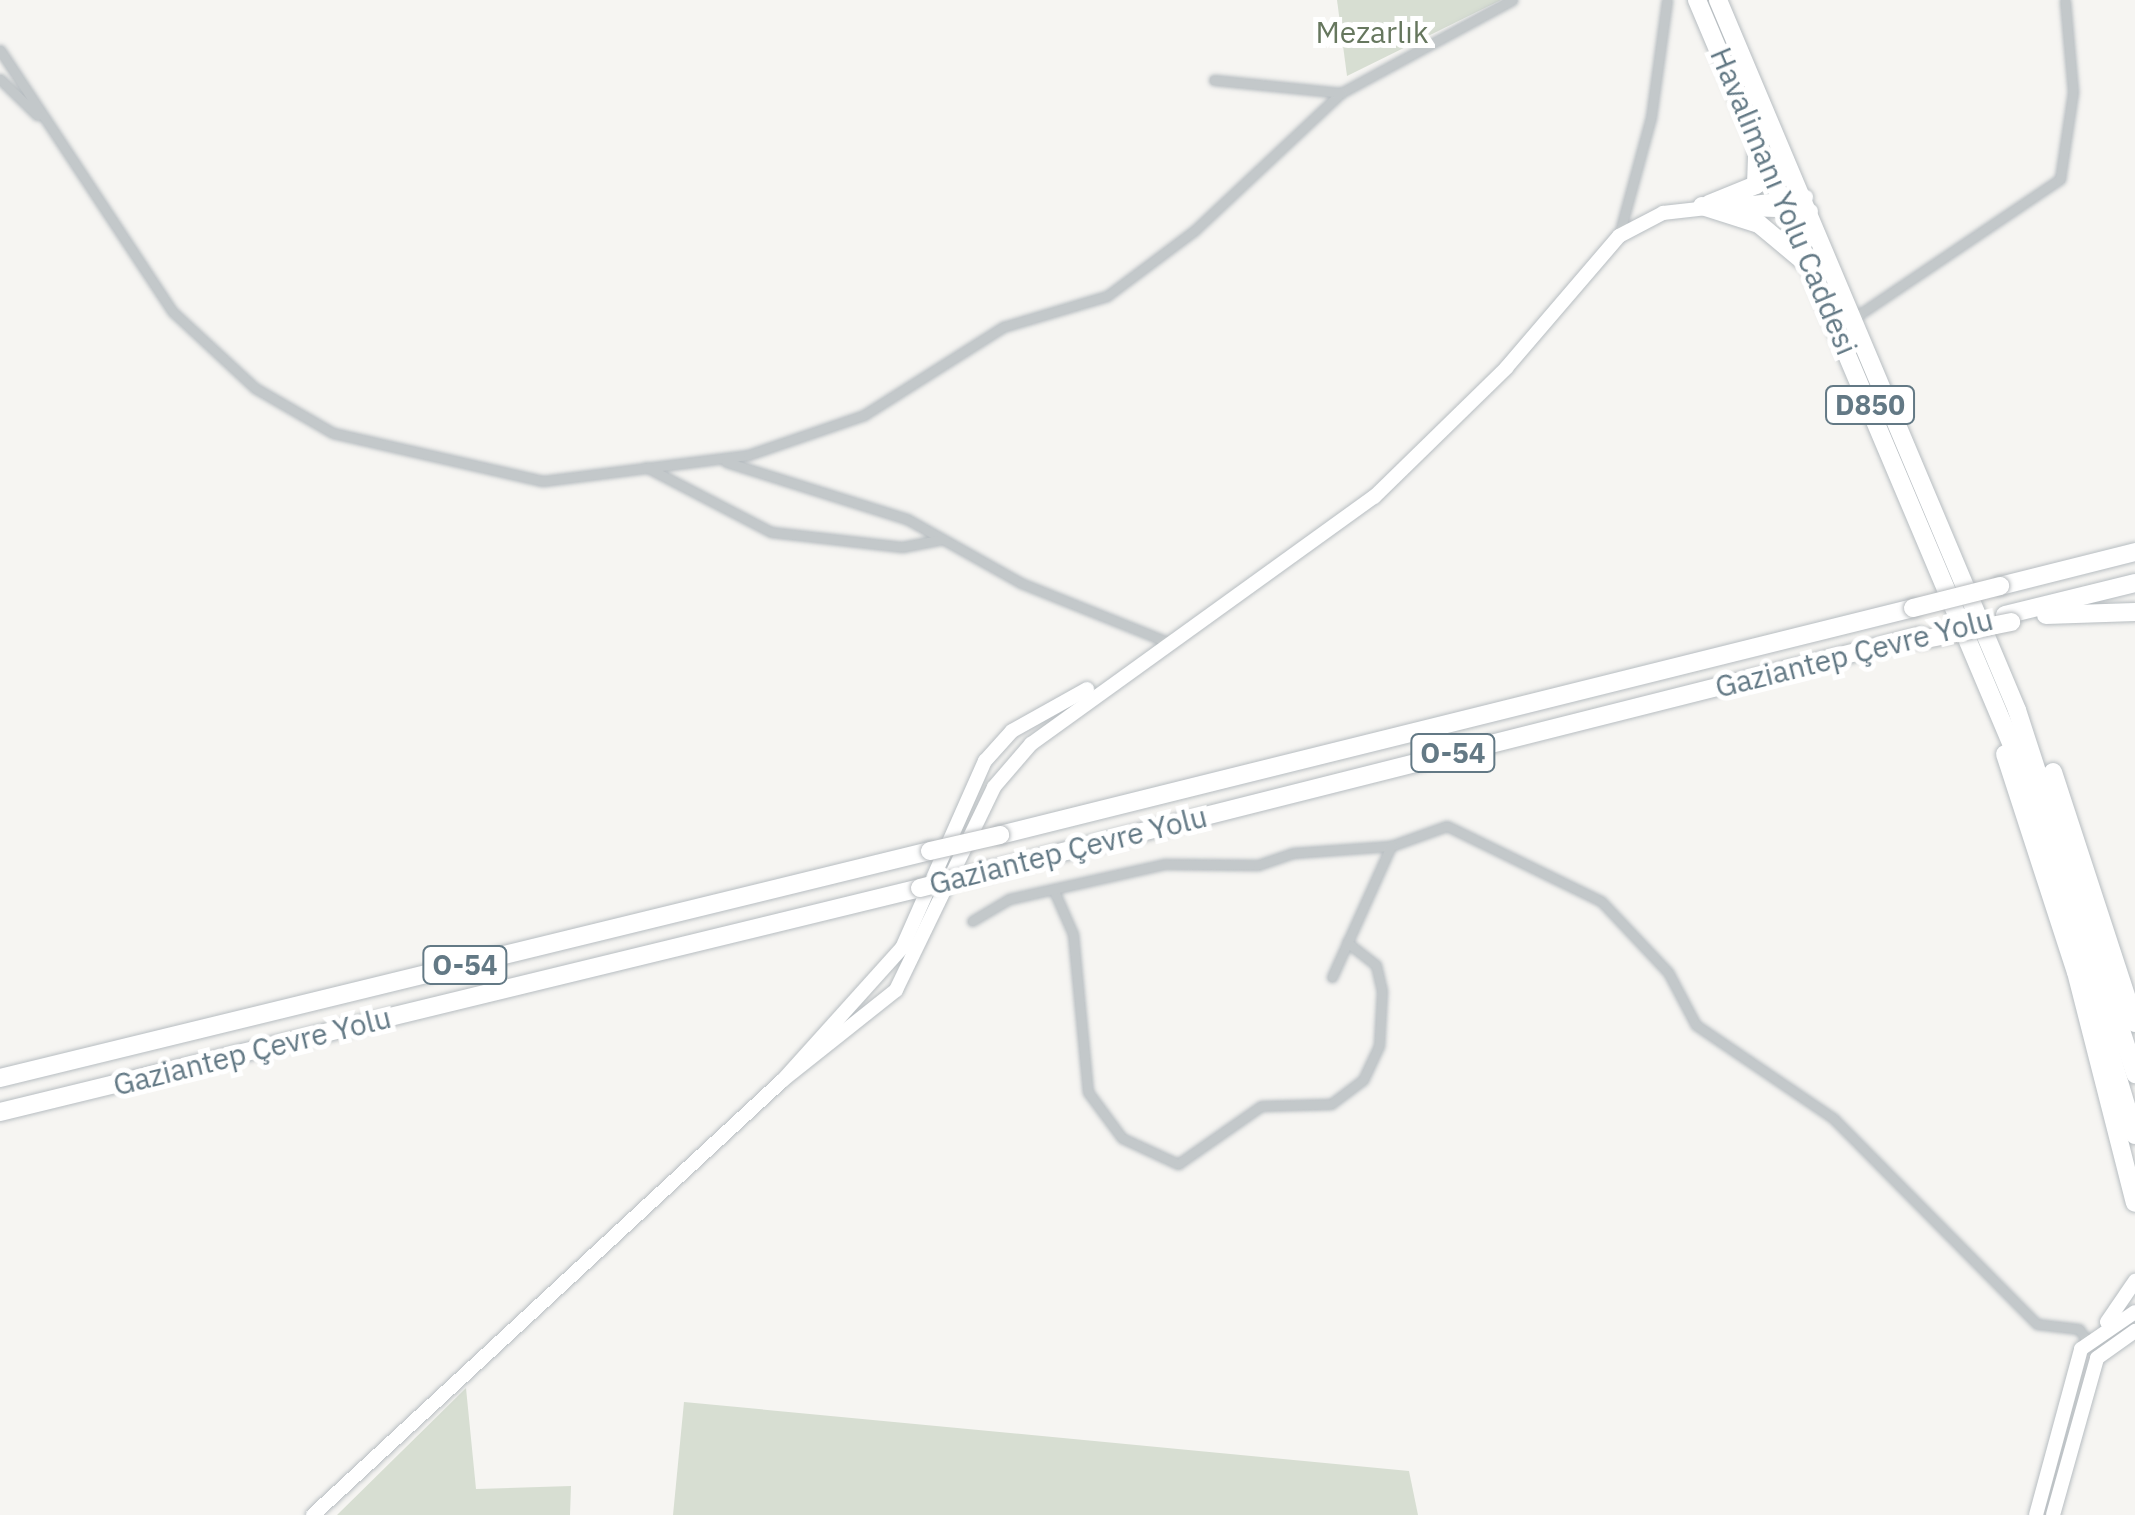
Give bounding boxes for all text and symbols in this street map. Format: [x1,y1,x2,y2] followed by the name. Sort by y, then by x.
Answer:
[1315,14,1429,50] park label: Mezarlık
[1703,42,1865,360] street label: Havalimanı Yolu Caddesi
[1825,382,1915,428] road number: D850
[1711,601,1997,705] street label: Gaziantep Çevre Yolu
[1408,730,1498,776] road number: O-54
[925,798,1211,902] street label: Gaziantep Çevre Yolu
[420,942,510,988] road number: O-54
[109,999,395,1103] street label: Gaziantep Çevre Yolu

